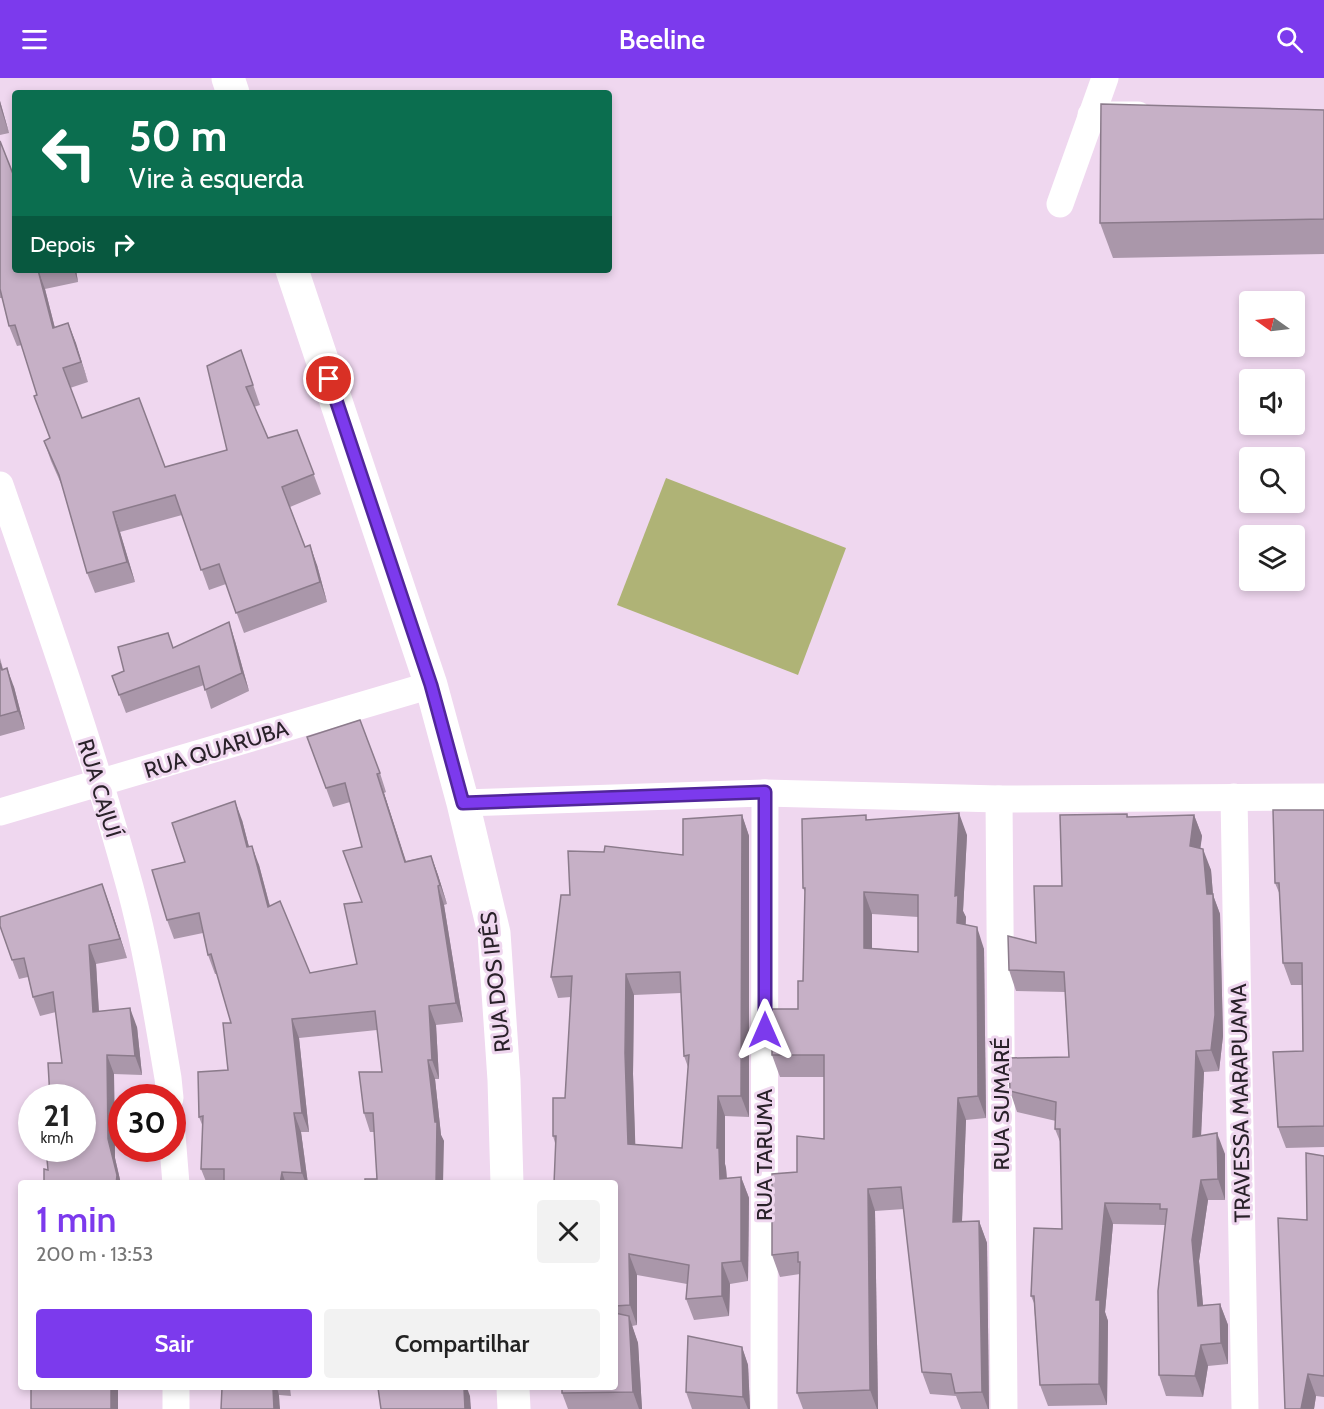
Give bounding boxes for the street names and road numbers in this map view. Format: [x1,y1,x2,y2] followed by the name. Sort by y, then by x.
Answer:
[141,715,292,784] street label: RUA QUARUBA
[72,736,127,841] street label: RUA CAJUÍ
[475,910,516,1054] street label: RUA DOS IPÊS
[1225,983,1256,1223] street label: TRAVESSA MARAPUAMA
[988,1038,1015,1170] street label: RUA SUMARÉ
[751,1089,778,1221] street label: RUA TARUMA

